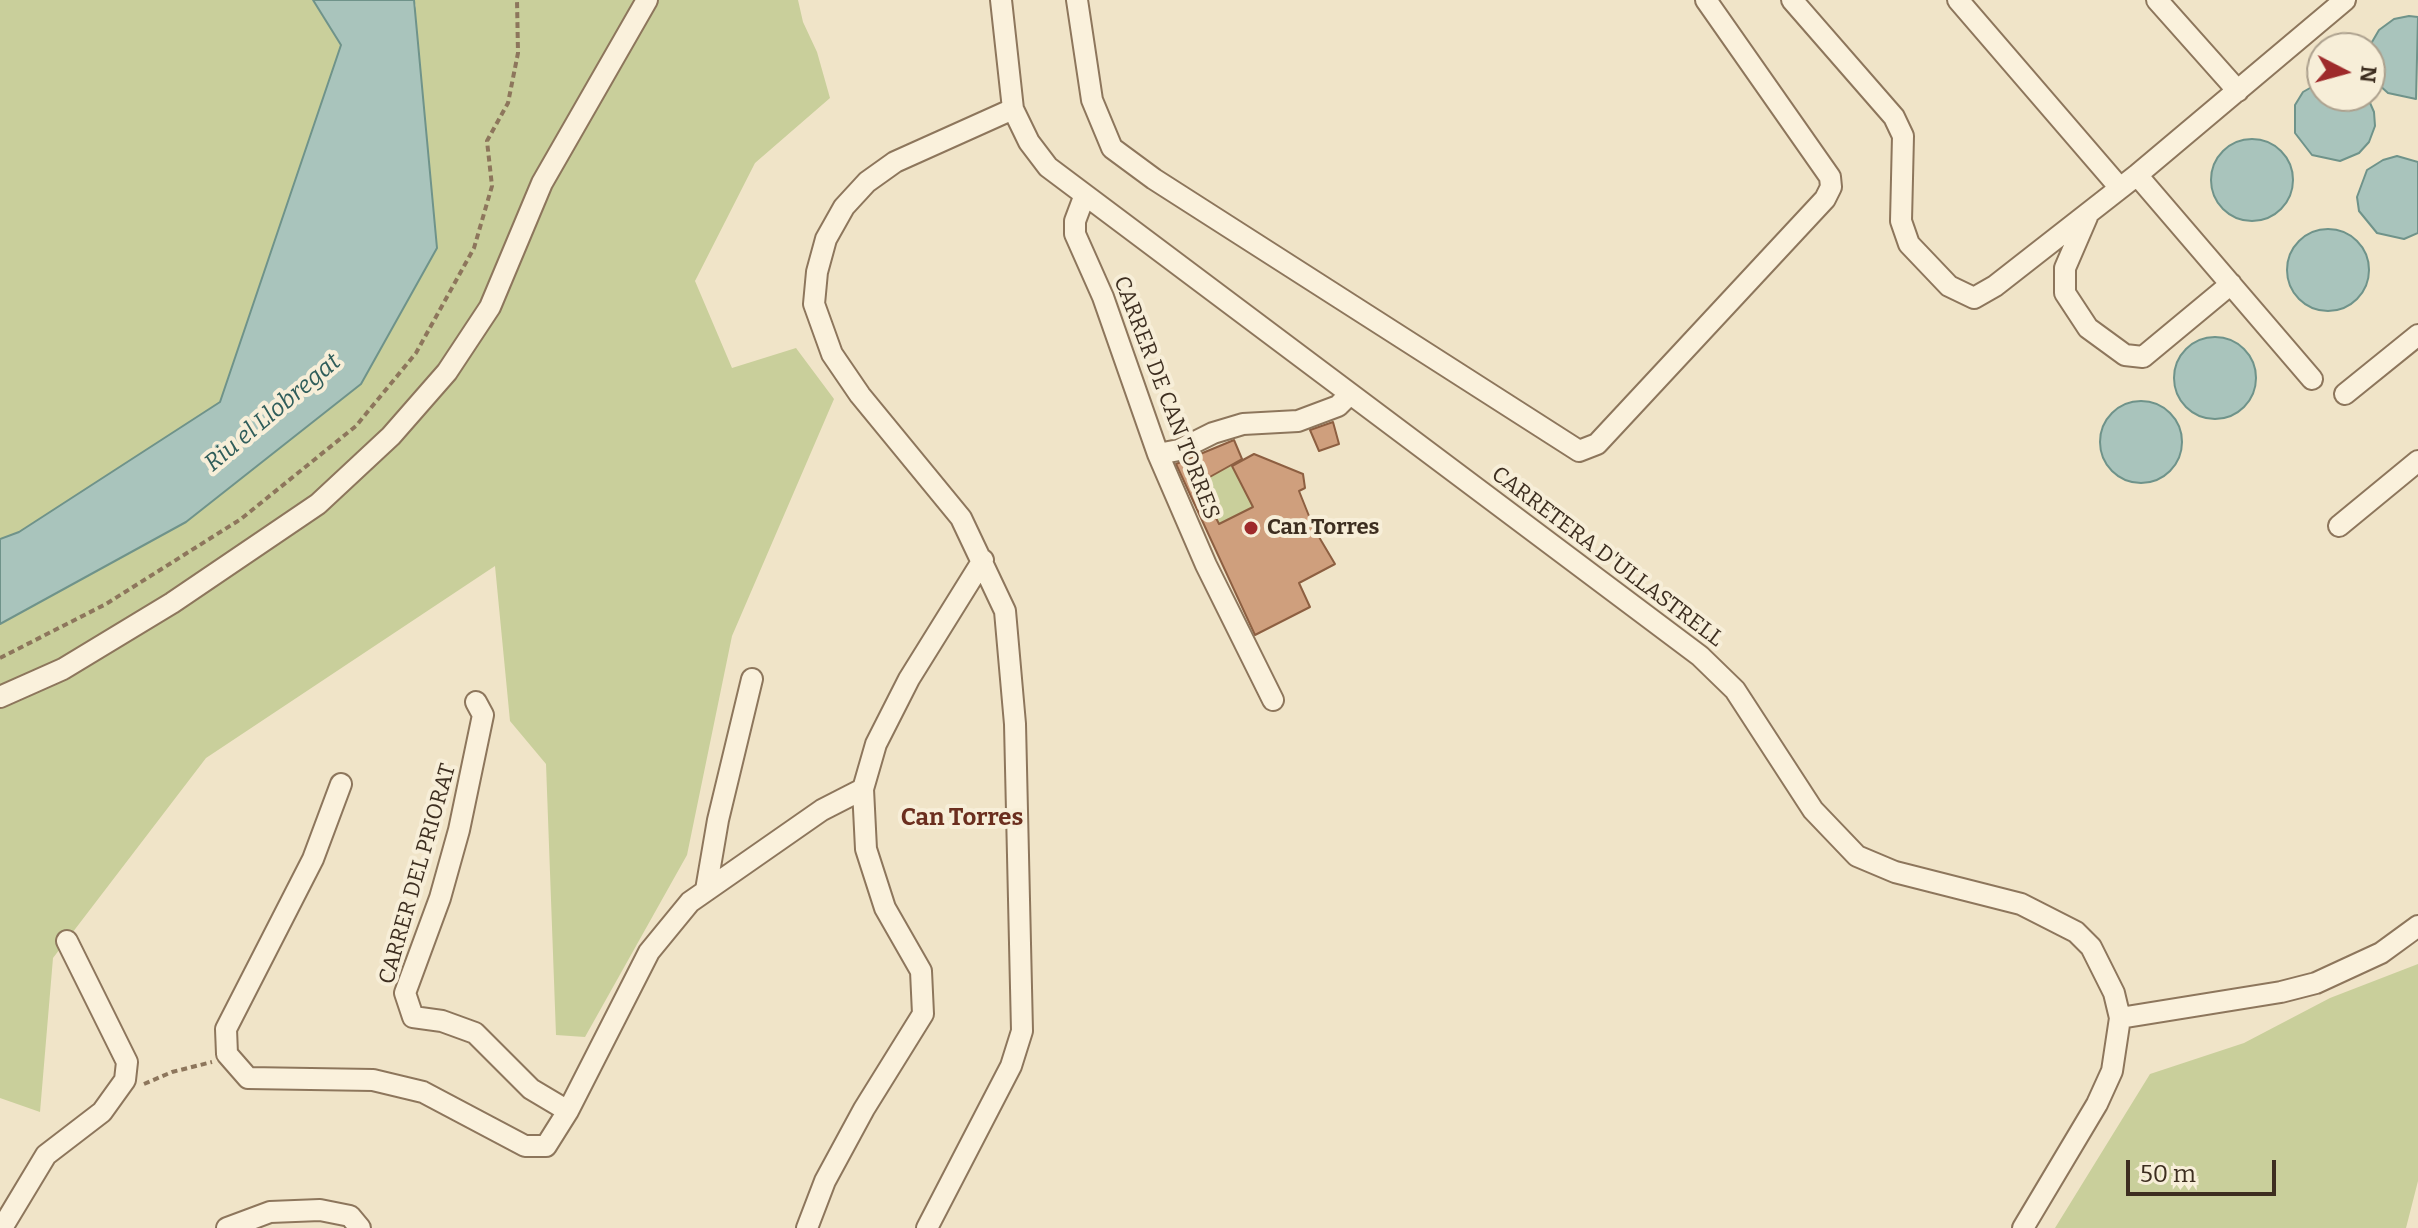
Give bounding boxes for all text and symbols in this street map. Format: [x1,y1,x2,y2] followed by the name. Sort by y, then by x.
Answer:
[2306,32,2386,112] north arrow
[2354,64,2383,84] text: N
[1107,273,1225,523] street label: CARRER DE CAN TORRES
[199,348,347,478] water label: Riu el Llobregat
[1486,461,1728,653] street label: CARRETERA D'ULLASTRELL
[1267,515,1379,541] place label: Can Torres
[1242,519,1260,537] marker: Can Torres
[374,761,462,987] street label: CARRER DEL PRIORAT
[901,804,1023,832] district label: Can Torres
[2130,1144,2280,1194] scale bar
[2140,1160,2196,1188] text: 50 m

